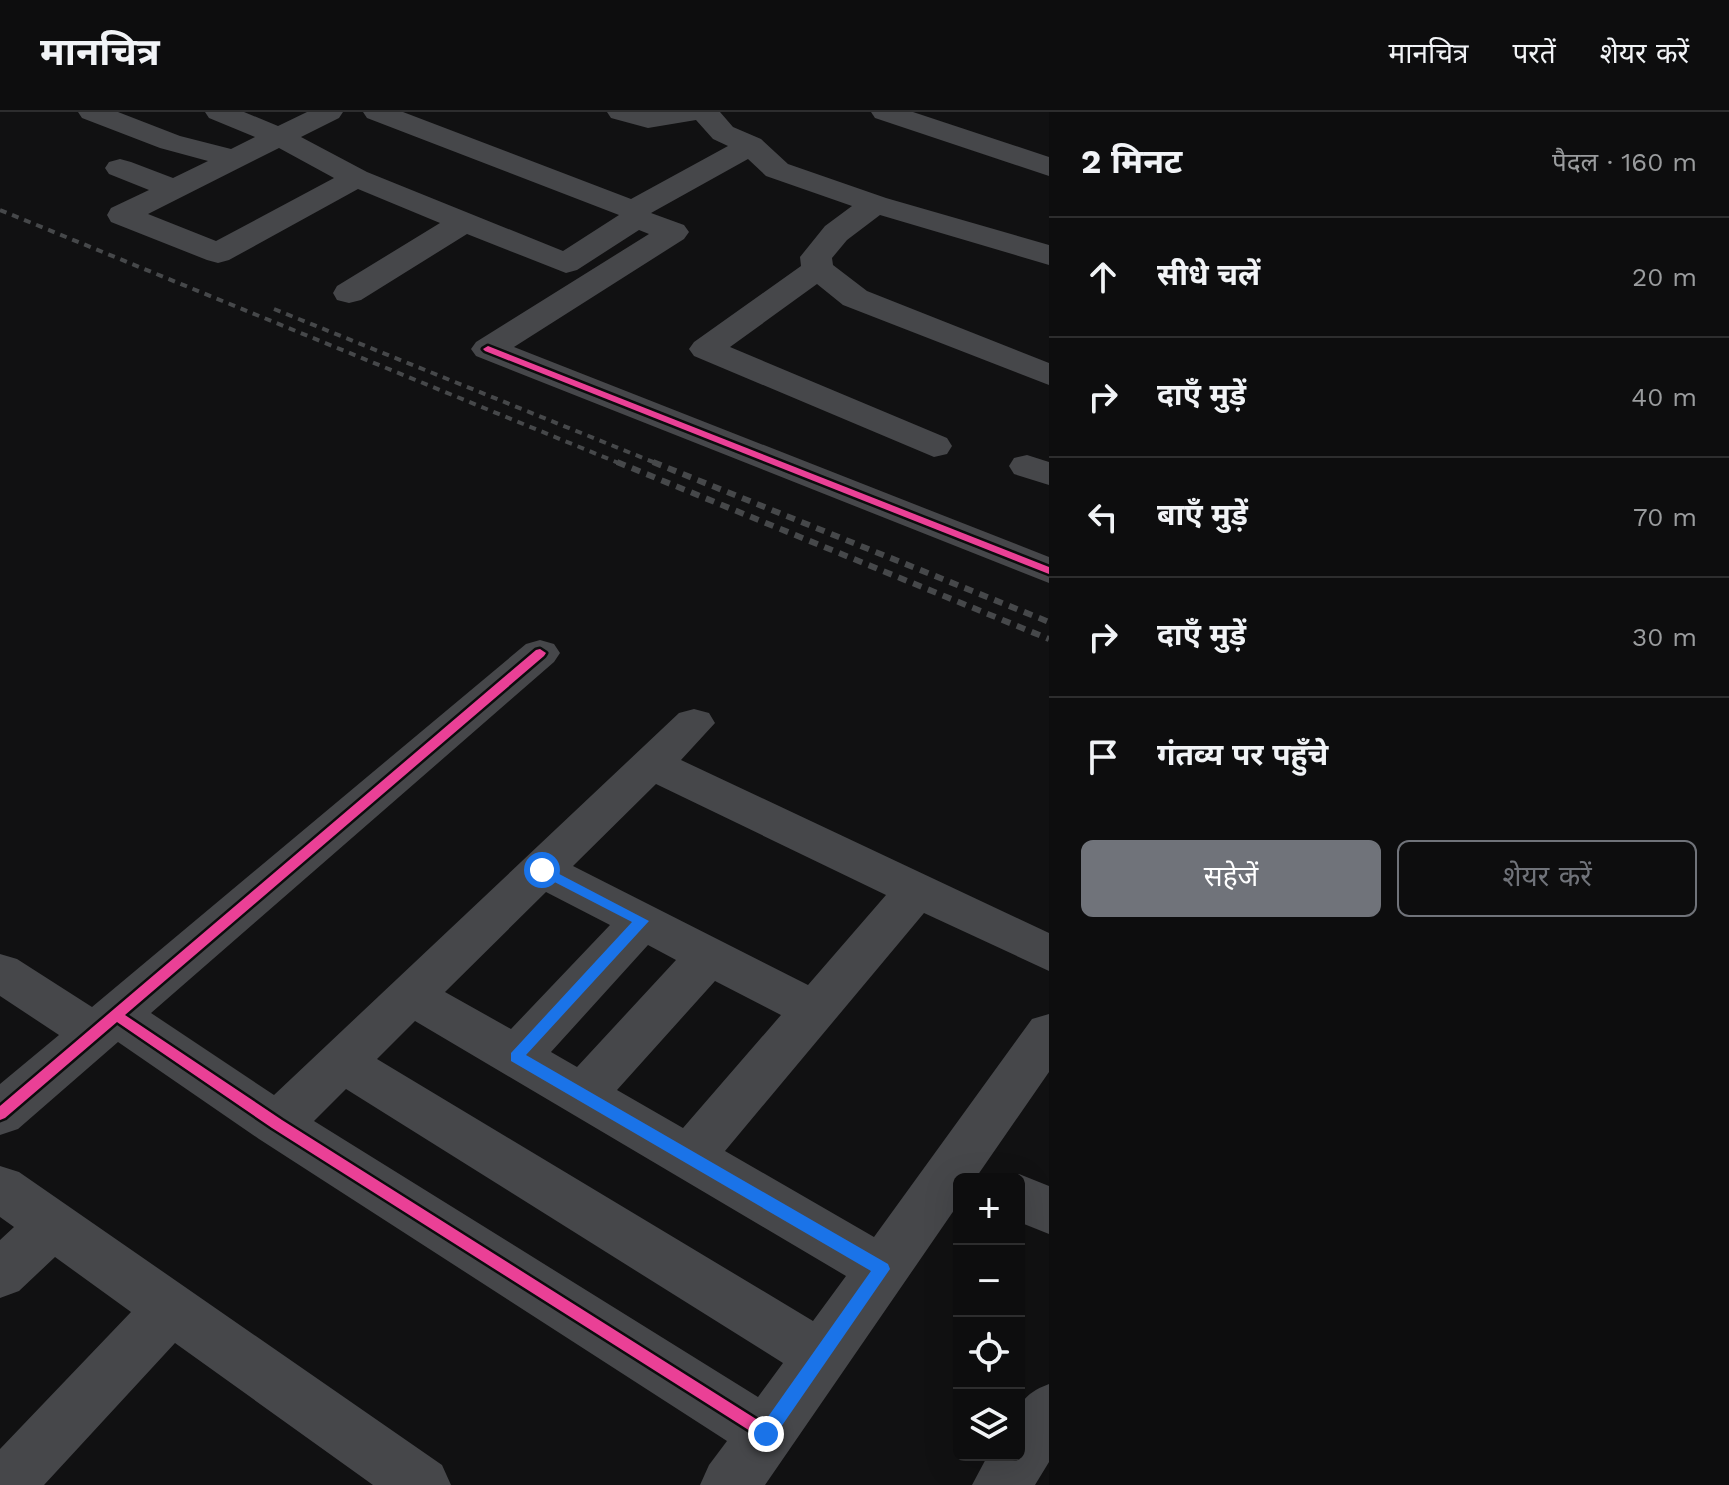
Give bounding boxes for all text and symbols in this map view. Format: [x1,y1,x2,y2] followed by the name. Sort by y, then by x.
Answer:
[40,30,160,74] text: मानचित्र
[1388,37,1468,70] text: मानचित्र
[1512,37,1556,70] text: परतें
[1600,37,1689,70] text: शेयर करें
[1081,141,1182,181] text: 2 मिनट
[1552,147,1697,177] text: पैदल · 160 m
[1081,255,1125,299] icon: ahead
[1157,257,1260,292] text: सीधे चलें
[1632,262,1697,292] text: 20 m
[1081,375,1125,419] icon: right
[1157,377,1246,412] text: दाएँ मुड़ें
[1631,382,1697,412] text: 40 m
[1081,495,1125,539] icon: left
[1157,497,1248,532] text: बाएँ मुड़ें
[1633,502,1697,532] text: 70 m
[1081,615,1125,659] icon: right
[1157,617,1246,652] text: दाएँ मुड़ें
[1632,622,1697,652] text: 30 m
[1081,735,1125,779] icon: arrive
[1157,737,1328,772] text: गंतव्य पर पहुँचे
[1081,840,1381,917] button: सहेजें
[1397,840,1697,917] button: शेयर करें
[524,852,560,888] route start
[953,1173,1025,1461] map controls
[953,1173,1025,1245] button: +
[953,1245,1025,1317] button: −
[953,1317,1025,1389] button: locate
[953,1389,1025,1461] button: layers
[748,1416,784,1452] route end

